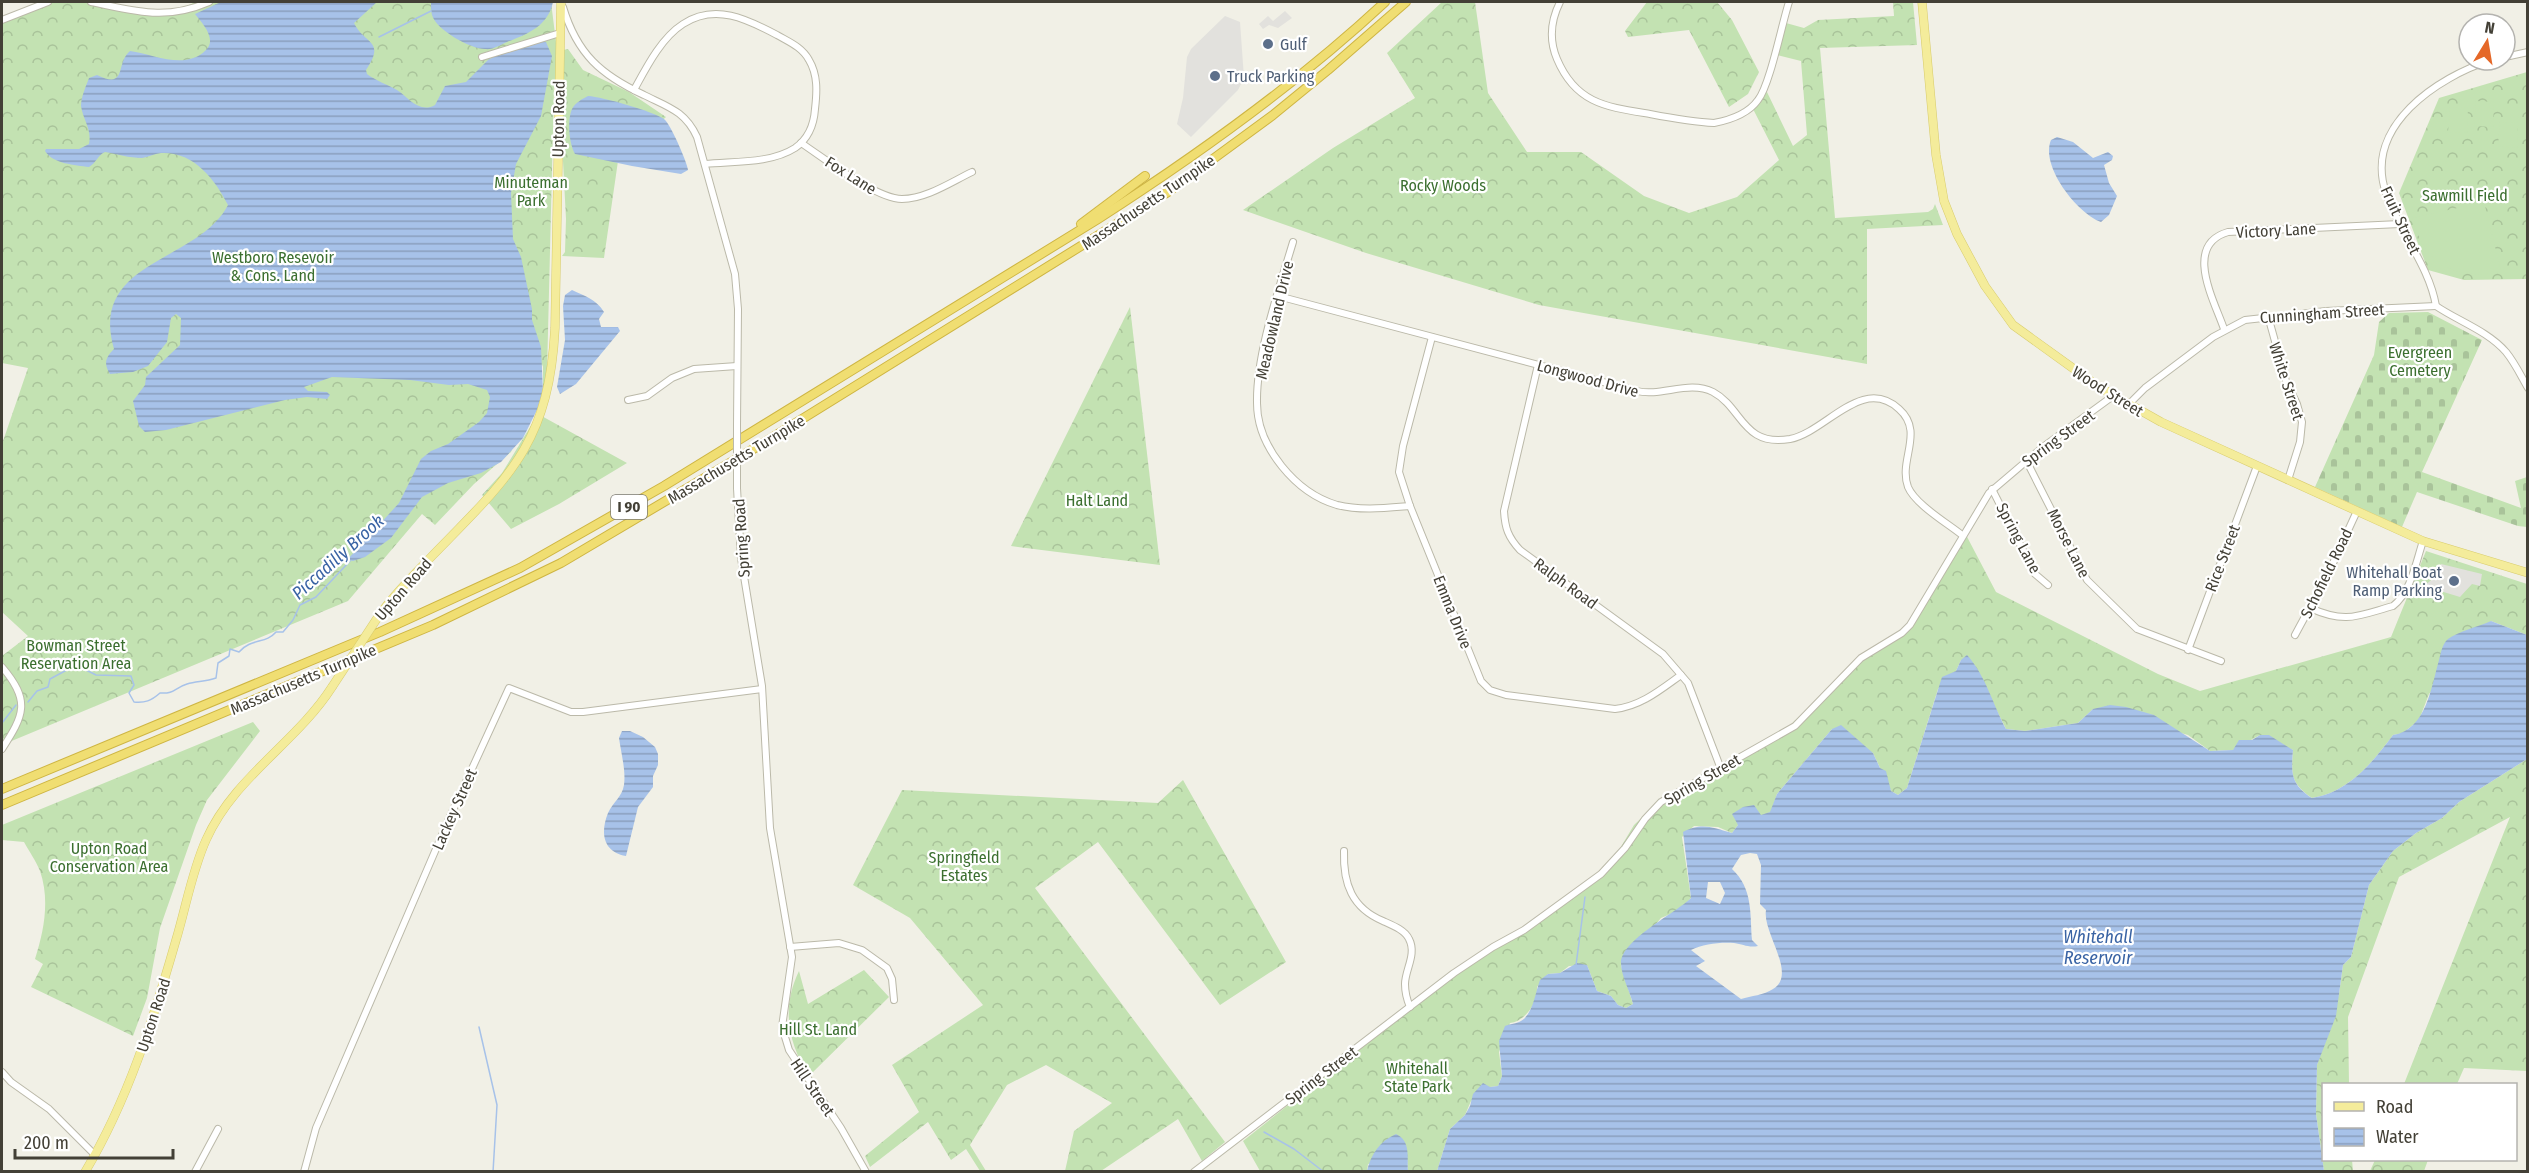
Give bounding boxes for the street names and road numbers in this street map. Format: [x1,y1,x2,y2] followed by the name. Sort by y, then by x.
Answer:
[548,80,569,158] street label: Upton Road
[1078,151,1219,254] street label: Massachusetts Turnpike
[822,152,880,199] street label: Fox Lane
[2377,183,2425,258] street label: Fruit Street
[2236,219,2317,242] street label: Victory Lane
[1252,259,1297,381] street label: Meadowland Drive
[2259,300,2386,327] street label: Cunningham Street
[2265,340,2308,423] street label: White Street
[1535,356,1641,401] street label: Longwood Drive
[2069,362,2147,421] street label: Wood Street
[2018,405,2099,471] street label: Spring Street
[664,411,808,508] street label: Massachusetts Turnpike
[611,495,647,519] road number: I 90
[729,498,754,578] street label: Spring Road
[1992,500,2045,577] street label: Spring Lane
[2043,506,2094,581] street label: Morse Lane
[2201,521,2244,594] street label: Rice Street
[2297,525,2356,621] street label: Schofield Road
[371,554,436,625] street label: Upton Road
[1530,554,1601,613] street label: Ralph Road
[1429,573,1476,652] street label: Emma Drive
[227,640,379,719] street label: Massachusetts Turnpike
[1661,750,1745,809] street label: Spring Street
[428,765,481,853] street label: Lackey Street
[133,976,174,1055] street label: Upton Road
[1282,1042,1362,1109] street label: Spring Street
[786,1055,839,1120] street label: Hill Street

